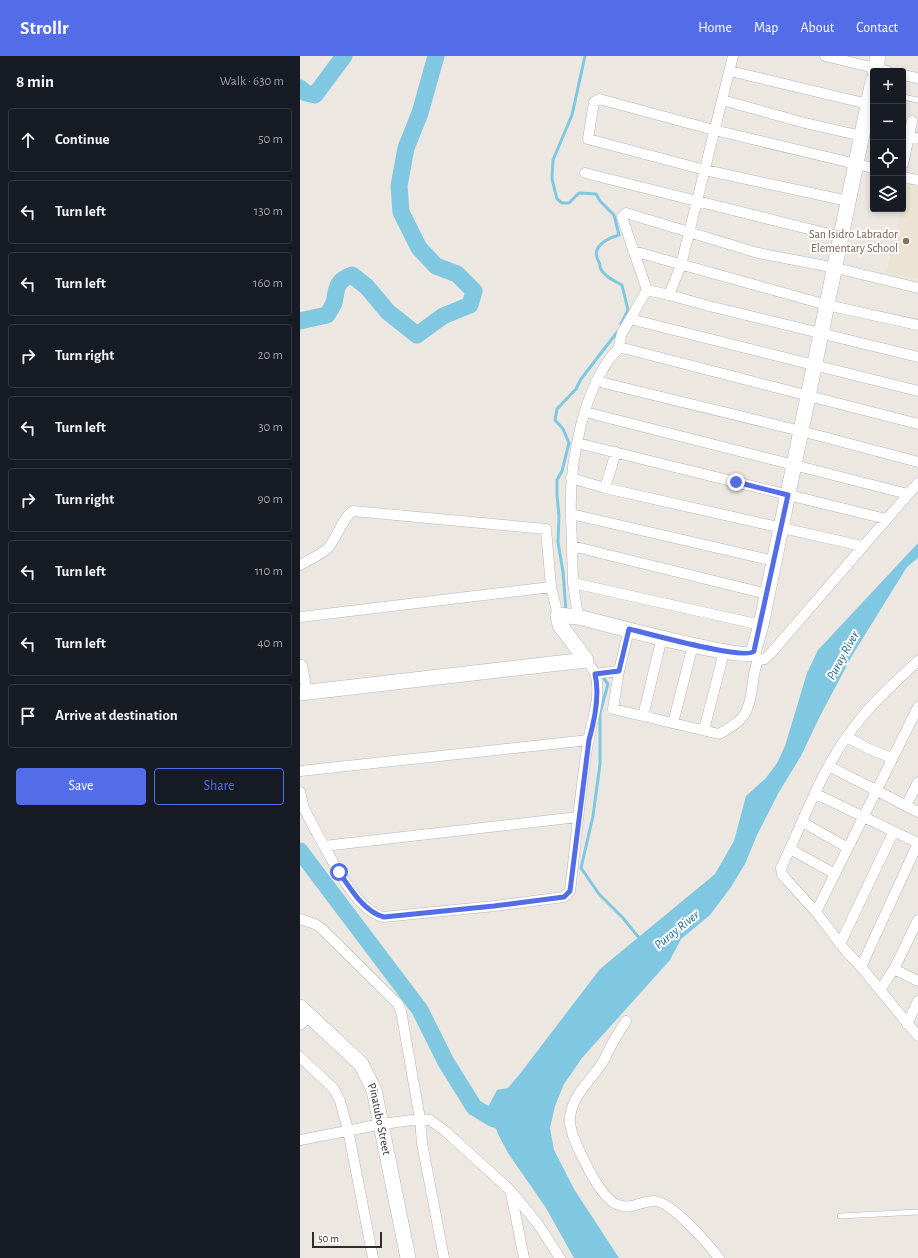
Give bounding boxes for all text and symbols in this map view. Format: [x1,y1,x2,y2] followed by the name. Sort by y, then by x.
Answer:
[20,19,69,38] text: Strollr
[698,21,732,35] text: Home
[754,21,778,35] text: Map
[800,21,834,35] text: About
[856,21,898,35] text: Contact
[870,68,906,212] map controls
[870,68,906,104] button: +
[16,73,54,90] text: 8 min
[220,75,284,88] text: Walk · 630 m
[870,104,906,140] button: −
[17,129,39,151] icon: ahead
[55,132,110,147] text: Continue
[258,133,283,146] text: 50 m
[870,140,906,176] button: locate
[870,176,906,212] button: layers
[17,201,39,223] icon: left
[55,204,106,219] text: Turn left
[254,205,283,218] text: 130 m
[809,228,898,255] place label: San Isidro Labrador Elementary School
[901,236,911,246] marker: San Isidro Labrador Elementary School
[17,273,39,295] icon: left
[55,276,106,291] text: Turn left
[253,277,283,290] text: 160 m
[17,345,39,367] icon: right
[55,348,114,363] text: Turn right
[258,349,283,362] text: 20 m
[17,417,39,439] icon: left
[55,420,106,435] text: Turn left
[258,421,283,434] text: 30 m
[727,473,745,491] route end
[17,489,39,511] icon: right
[55,492,114,507] text: Turn right
[257,493,283,506] text: 90 m
[17,561,39,583] icon: left
[55,564,106,579] text: Turn left
[255,565,283,578] text: 110 m
[825,629,862,682] water label: Puray River
[17,633,39,655] icon: left
[55,636,106,651] text: Turn left
[257,637,283,650] text: 40 m
[17,705,39,727] icon: arrive
[55,708,178,723] text: Arrive at destination
[16,768,146,805] button: Save
[154,768,284,805] button: Share
[330,863,348,881] route start
[652,908,702,952] water label: Puray River
[365,1081,393,1156] street label: Pinatubo Street
[312,1230,382,1249] scale bar
[318,1233,339,1244] text: 50 m

